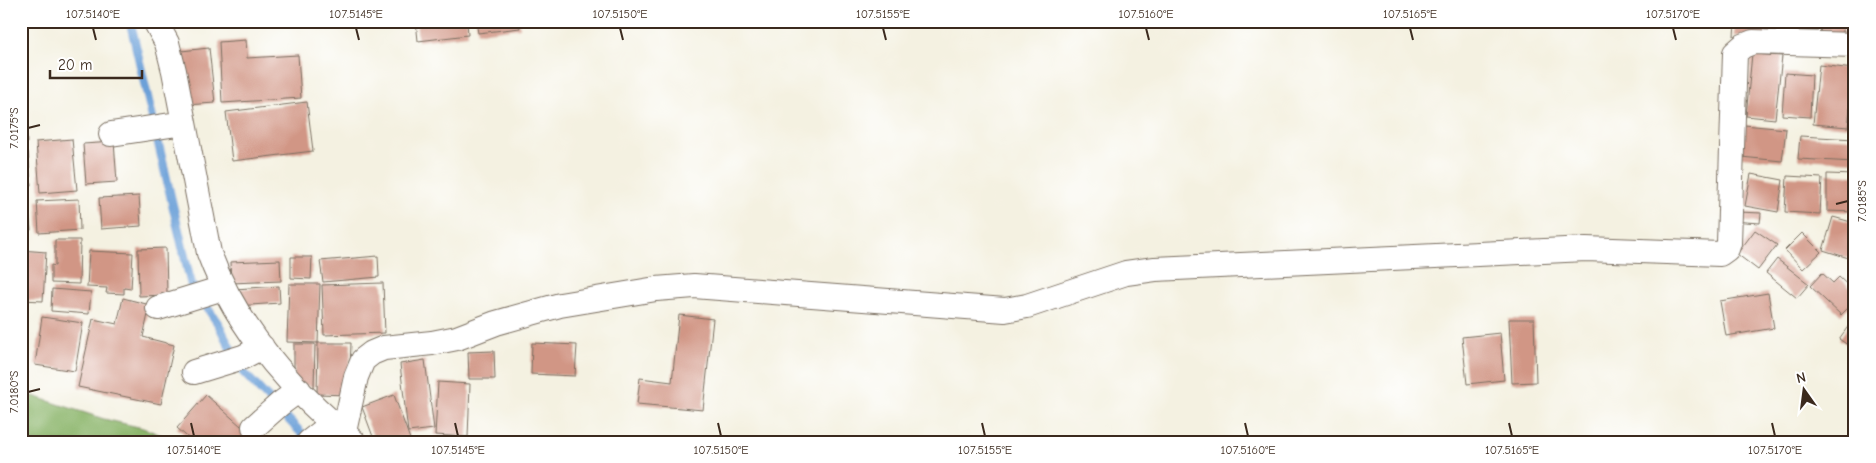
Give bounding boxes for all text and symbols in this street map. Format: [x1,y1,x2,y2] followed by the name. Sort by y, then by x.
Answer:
[66,7,120,21] text: 107.5140°E
[329,7,383,21] text: 107.5145°E
[593,7,647,21] text: 107.5150°E
[856,7,910,21] text: 107.5155°E
[1119,7,1173,21] text: 107.5160°E
[1383,7,1437,21] text: 107.5165°E
[1646,7,1700,21] text: 107.5170°E
[50,48,142,80] scale bar
[58,56,92,74] text: 20 m
[7,107,21,149] text: 7.0175°S
[1855,180,1869,222] text: 7.0185°S
[1778,366,1828,416] north arrow
[1794,369,1807,387] text: N
[7,370,21,413] text: 7.0180°S
[167,443,221,457] text: 107.5140°E
[431,443,485,457] text: 107.5145°E
[694,443,748,457] text: 107.5150°E
[958,443,1012,457] text: 107.5155°E
[1221,443,1275,457] text: 107.5160°E
[1485,443,1539,457] text: 107.5165°E
[1748,443,1802,457] text: 107.5170°E

